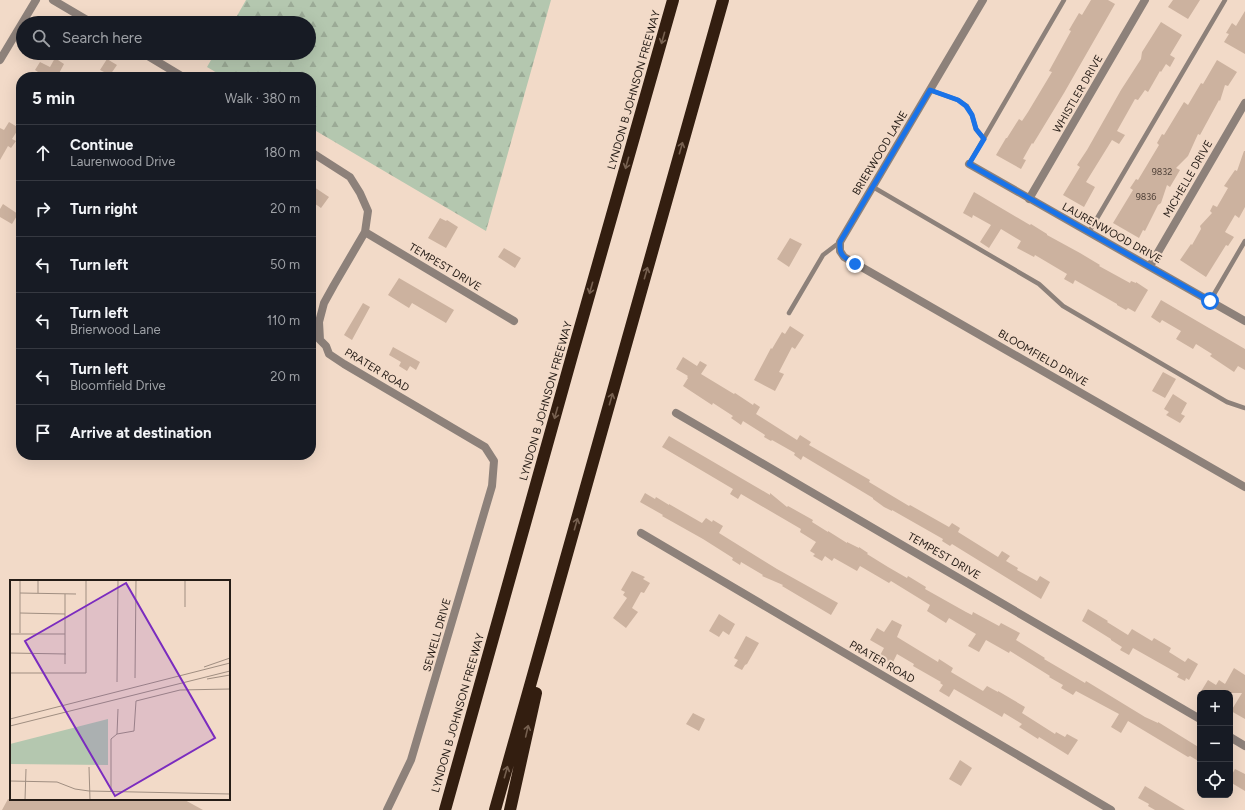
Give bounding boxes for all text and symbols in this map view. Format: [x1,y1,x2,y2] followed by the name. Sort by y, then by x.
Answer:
[605,9,663,171] street label: LYNDON B JOHNSON FREEWAY
[16,16,316,60] search box
[30,27,52,49] icon: search
[62,29,142,47] text: Search here
[659,31,666,44] one-way arrow
[1050,53,1106,135] street label: WHISTLER DRIVE
[32,88,75,108] text: 5 min
[225,91,300,106] text: Walk · 380 m
[850,108,910,198] street label: BRIERWOOD LANE
[70,136,133,154] text: Continue
[1161,138,1215,220] street label: MICHELLE DRIVE
[32,142,54,164] icon: ahead
[678,142,685,155] one-way arrow
[264,145,300,160] text: 180 m
[70,154,175,169] text: Laurenwood Drive
[623,156,630,169] one-way arrow
[1152,166,1172,177] house number: 9832
[1136,191,1156,202] house number: 9836
[32,198,54,220] icon: right
[70,200,138,218] text: Turn right
[1060,200,1164,266] street label: LAURENWOOD DRIVE
[270,201,300,216] text: 20 m
[407,240,483,294] street label: TEMPEST DRIVE
[32,254,54,276] icon: left
[846,255,864,273] route end
[70,256,128,274] text: Turn left
[270,257,300,272] text: 50 m
[643,267,650,280] one-way arrow
[587,281,594,294] one-way arrow
[1201,292,1219,310] route start
[70,304,128,322] text: Turn left
[32,310,54,332] icon: left
[267,313,300,328] text: 110 m
[517,320,575,482] street label: LYNDON B JOHNSON FREEWAY
[70,322,161,337] text: Brierwood Lane
[996,327,1090,389] street label: BLOOMFIELD DRIVE
[342,346,412,395] street label: PRATER ROAD
[70,360,128,378] text: Turn left
[32,366,54,388] icon: left
[270,369,300,384] text: 20 m
[70,378,166,393] text: Bloomfield Drive
[608,392,615,405] one-way arrow
[552,406,559,419] one-way arrow
[32,422,54,444] icon: arrive
[70,424,211,442] text: Arrive at destination
[573,517,580,530] one-way arrow
[905,530,983,582] street label: TEMPEST DRIVE
[10,580,230,800] inset map
[420,597,454,673] street label: SEWELL DRIVE
[429,632,487,794] street label: LYNDON B JOHNSON FREEWAY
[847,638,917,686] street label: PRATER ROAD
[1197,690,1233,798] map controls
[1197,690,1233,726] button: +
[524,725,532,738] one-way arrow
[1197,726,1233,762] button: −
[1197,762,1233,798] button: locate
[503,766,510,779] one-way arrow

